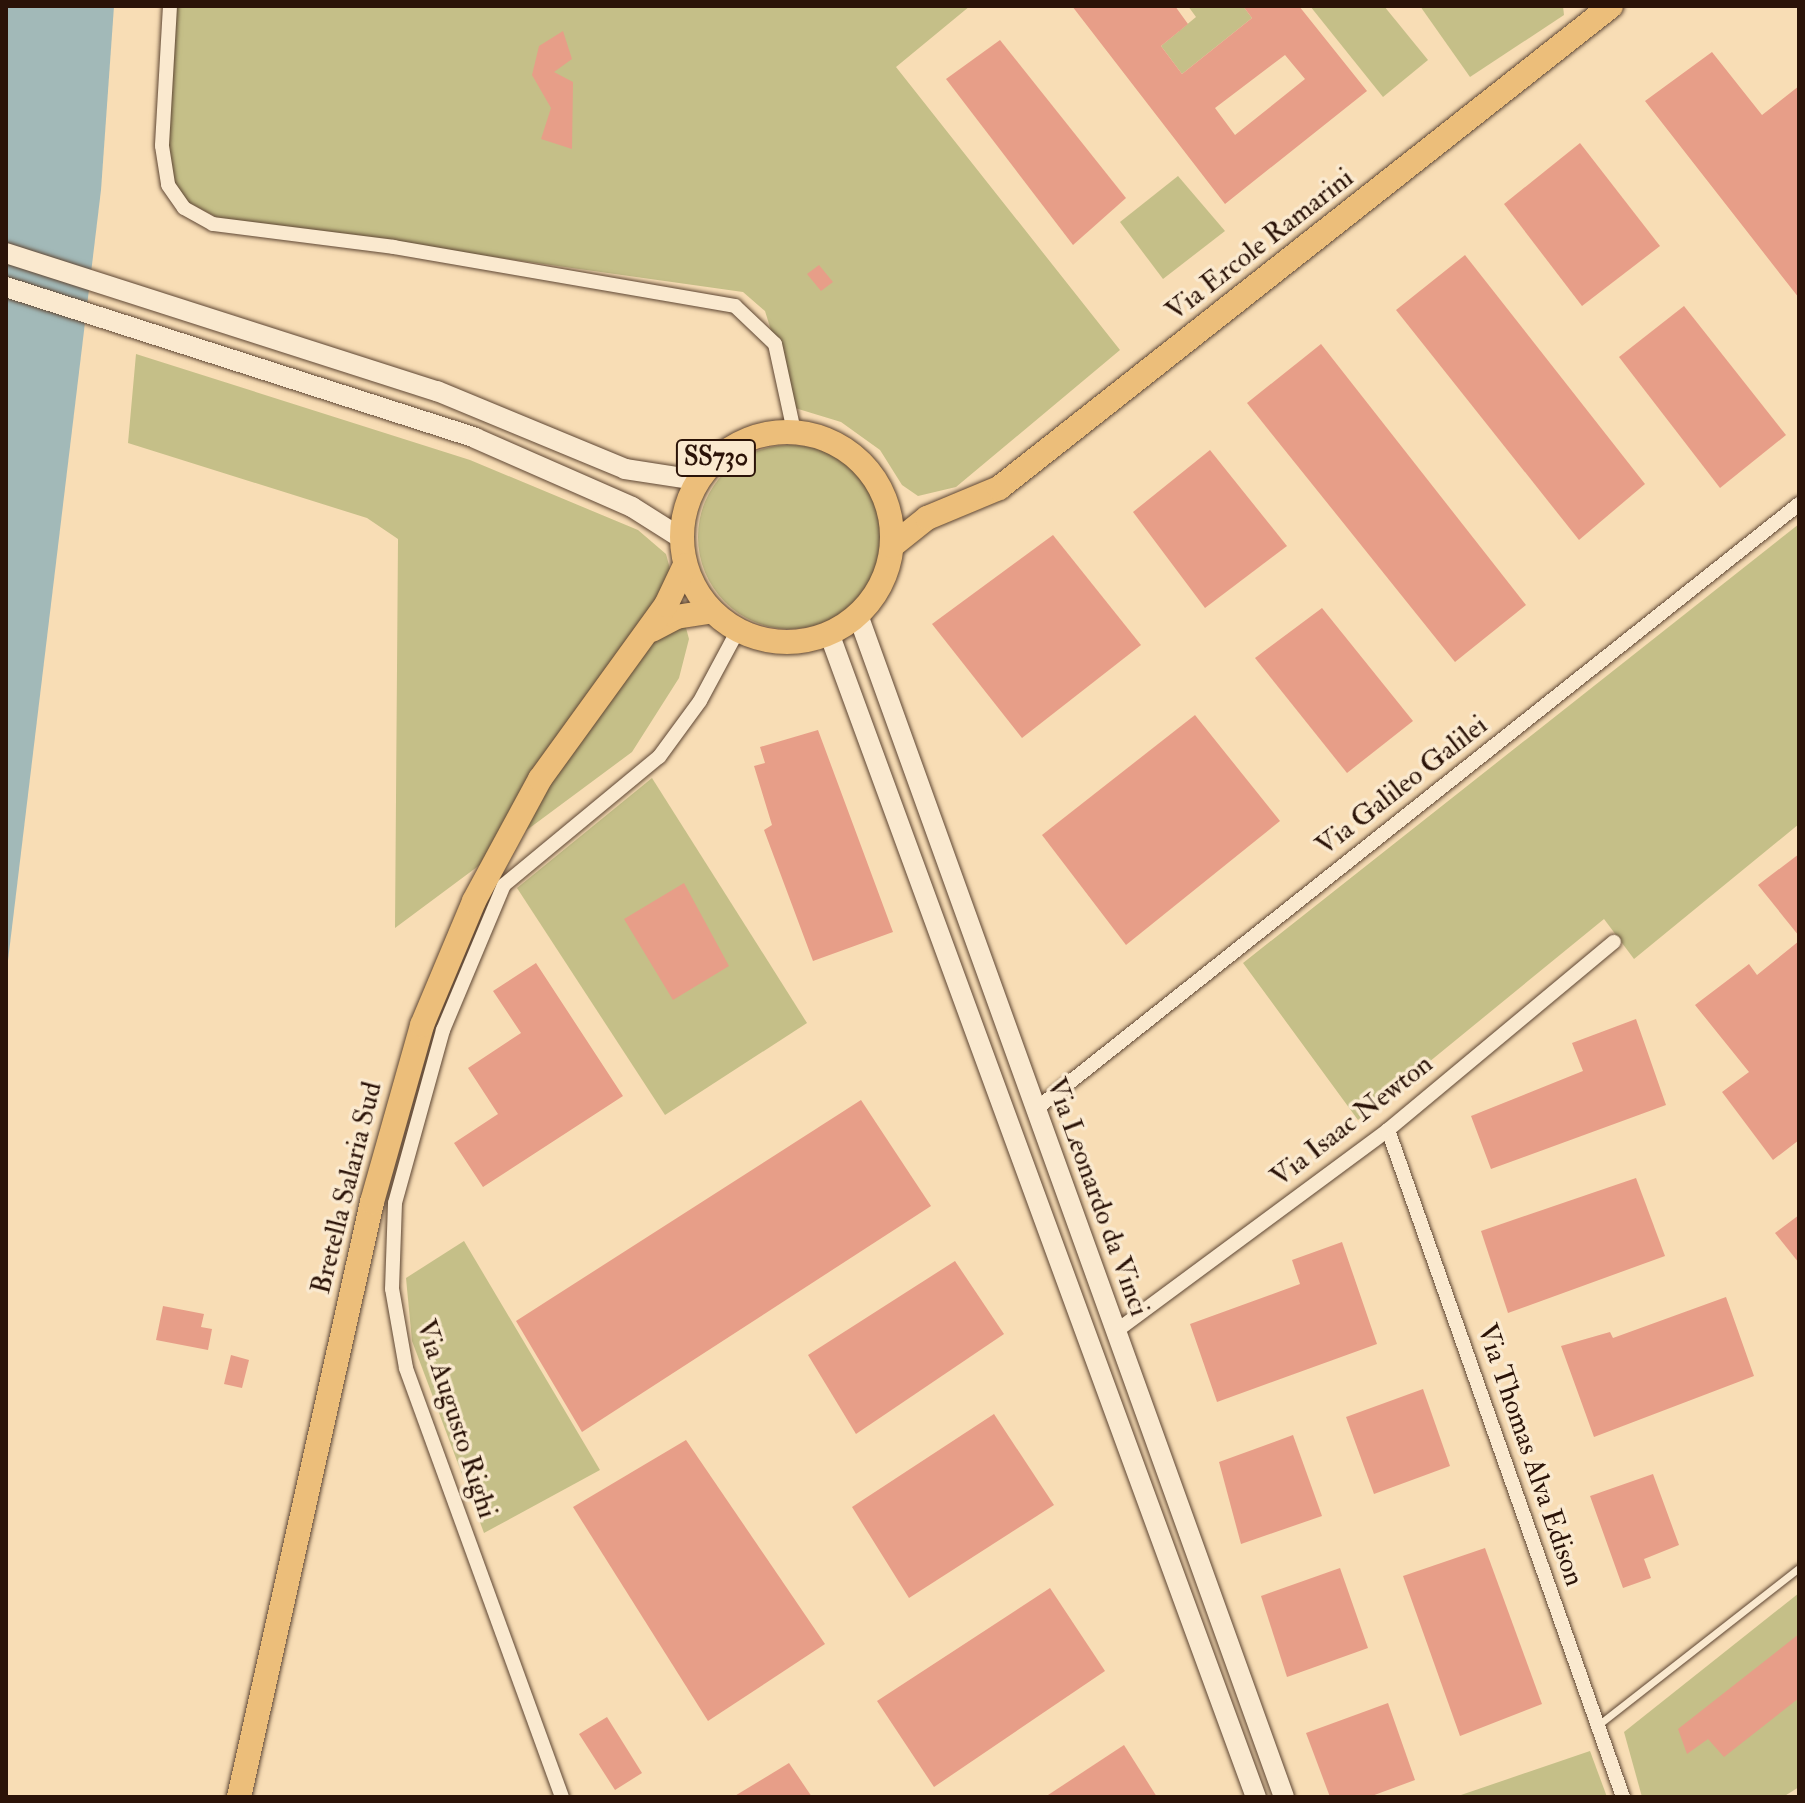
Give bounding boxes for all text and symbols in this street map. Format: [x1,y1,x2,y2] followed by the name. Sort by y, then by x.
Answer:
[1160,161,1360,329] street label: Via Ercole Ramarini
[674,436,758,480] road number: SS730
[1310,709,1494,863] street label: Via Galileo Galilei
[1264,1047,1440,1195] street label: Via Isaac Newton
[1038,1073,1156,1321] street label: Via Leonardo da Vinci
[304,1078,390,1298] street label: Bretella Salaria Sud
[408,1316,504,1522] street label: Via Augusto Righi
[1469,1319,1591,1591] street label: Via Thomas Alva Edison

